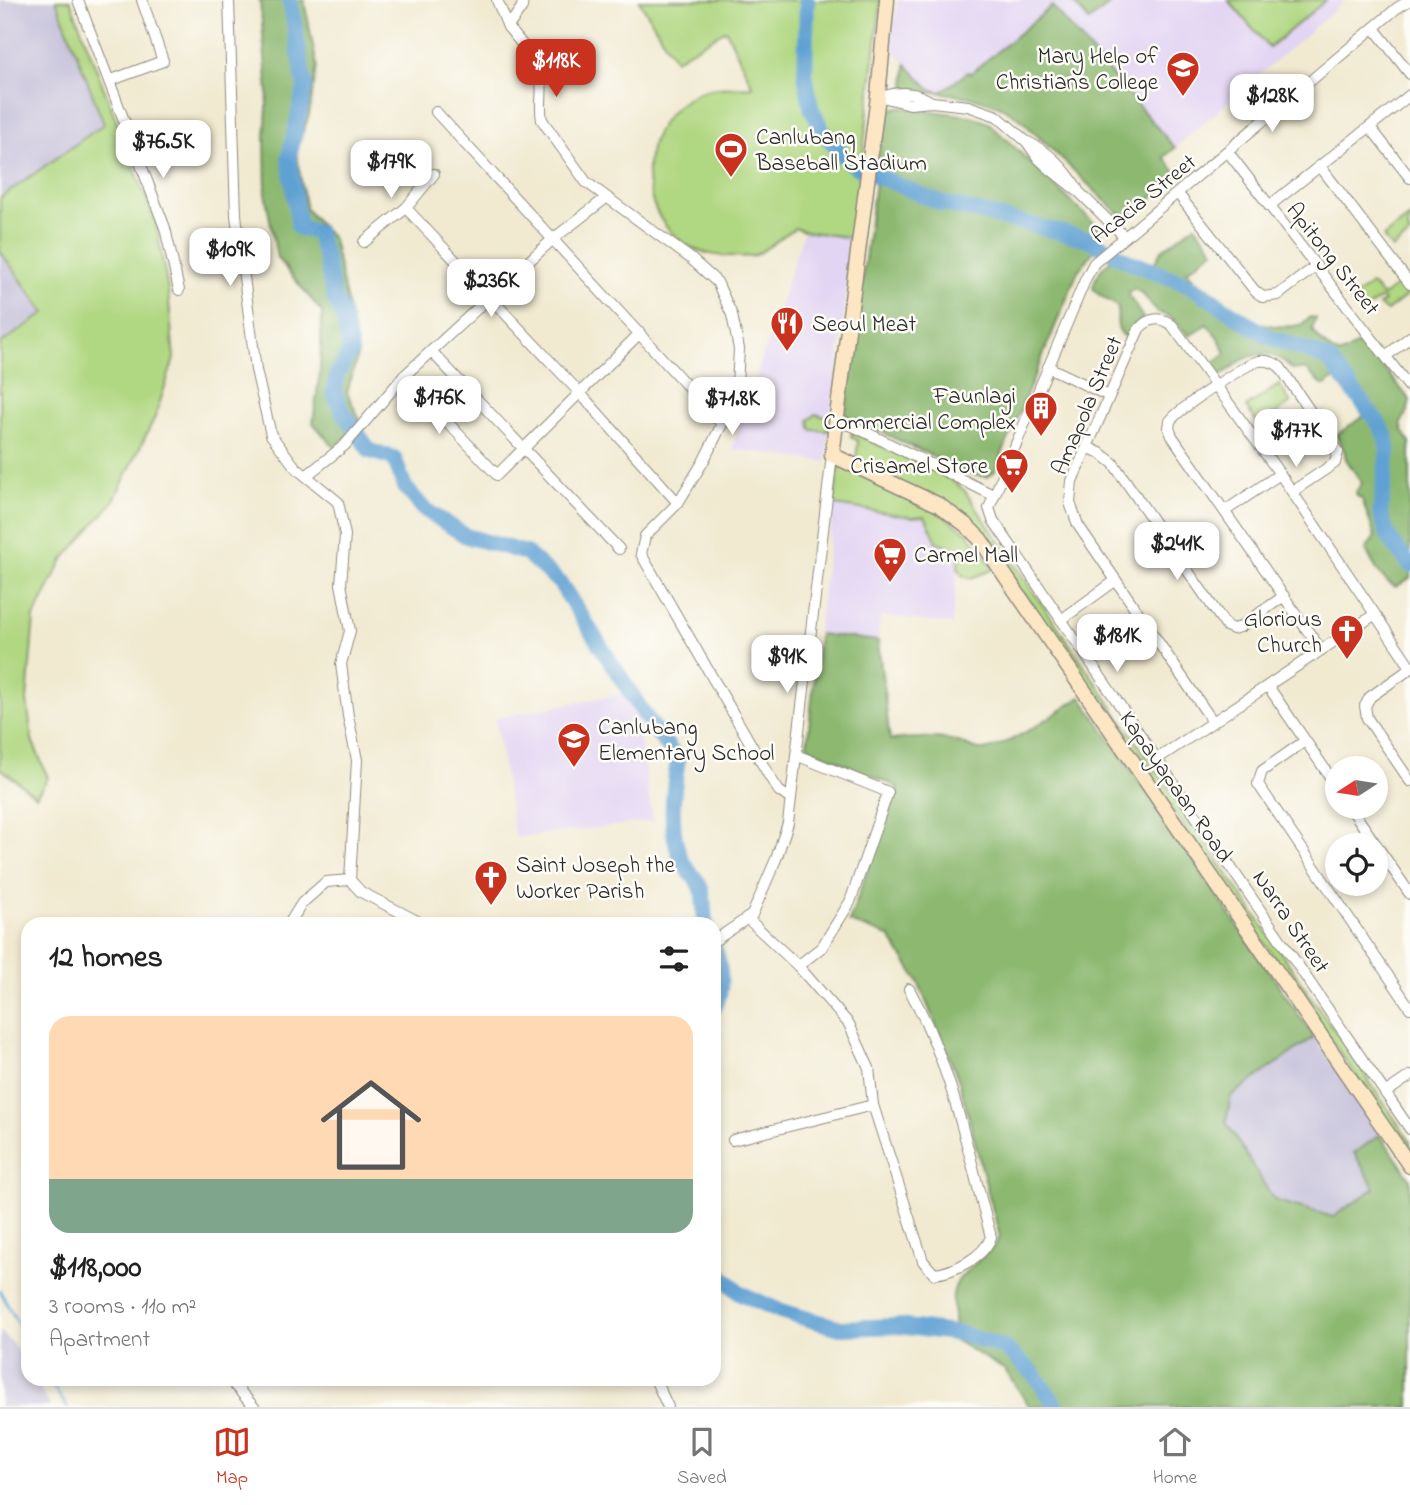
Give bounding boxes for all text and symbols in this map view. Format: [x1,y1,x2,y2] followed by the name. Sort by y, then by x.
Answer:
[507,40,605,99] pin: $118K
[996,41,1159,101] place label: Mary Help of Christians College
[532,45,580,78] text: $118K
[1164,49,1202,98] school or university icon: Mary Help of Christians College
[1223,74,1321,134] pin: $128K
[1246,80,1298,113] text: $128K
[106,120,220,180] pin: $76.5K
[755,122,927,181] place label: Canlubang Baseball Stadium
[132,126,194,159] text: $76.5K
[712,130,750,179] sports icon: Canlubang Baseball Stadium
[342,140,440,200] pin: $179K
[367,146,415,179] text: $179K
[1085,147,1205,253] street label: Acacia Street
[1276,196,1387,324] street label: Apitong Street
[181,229,279,288] pin: $109K
[205,234,255,267] text: $109K
[442,260,540,319] pin: $236K
[463,265,519,298] text: $236K
[768,304,806,353] restaurant icon: Seoul Meat
[812,309,916,342] place label: Seoul Meat
[1044,331,1133,481] street label: Amapola Street
[390,376,488,436] pin: $176K
[675,378,789,437] pin: $71.8K
[823,381,1016,440] place label: Faunlagi Commercial Complex
[413,382,465,415] text: $176K
[704,383,760,416] text: $71.8K
[1022,389,1060,438] building icon: Faunlagi Commercial Complex
[1247,410,1345,469] pin: $177K
[1270,415,1322,448] text: $177K
[993,446,1031,495] supermarket icon: Crisamel Store
[850,451,989,484] place label: Crisamel Store
[1128,522,1226,582] pin: $241K
[1150,528,1204,561] text: $241K
[871,535,909,584] supermarket icon: Carmel Mall
[914,540,1018,573] place label: Carmel Mall
[1244,604,1322,663] place label: Glorious Church
[1328,612,1366,661] church icon: Glorious Church
[1068,614,1166,674] pin: $181K
[1093,620,1141,653] text: $181K
[746,636,828,695] pin: $91K
[767,641,807,674] text: $91K
[1109,705,1240,871] street label: Kapayapaan Road
[598,712,774,773] place label: Canlubang Elementary School
[555,720,593,769] school or university icon: Canlubang Elementary School
[1325,756,1388,819] north arrow
[1325,756,1388,896] map controls
[1325,833,1388,896] button: locate
[516,850,675,909] place label: Saint Joseph the Worker Parish
[472,858,510,907] church icon: Saint Joseph the Worker Parish
[1243,864,1337,981] street label: Narra Street
[49,937,163,981] text: 12 homes
[655,940,693,978] icon: filters
[308,1062,434,1188] icon: home
[49,1247,142,1291] text: $118,000
[49,1291,196,1324] text: 3 rooms · 110 m²
[49,1324,150,1357] text: Apartment
[213,1423,251,1492] tab: Map
[677,1423,727,1492] tab: Saved
[1153,1423,1197,1492] tab: Home

